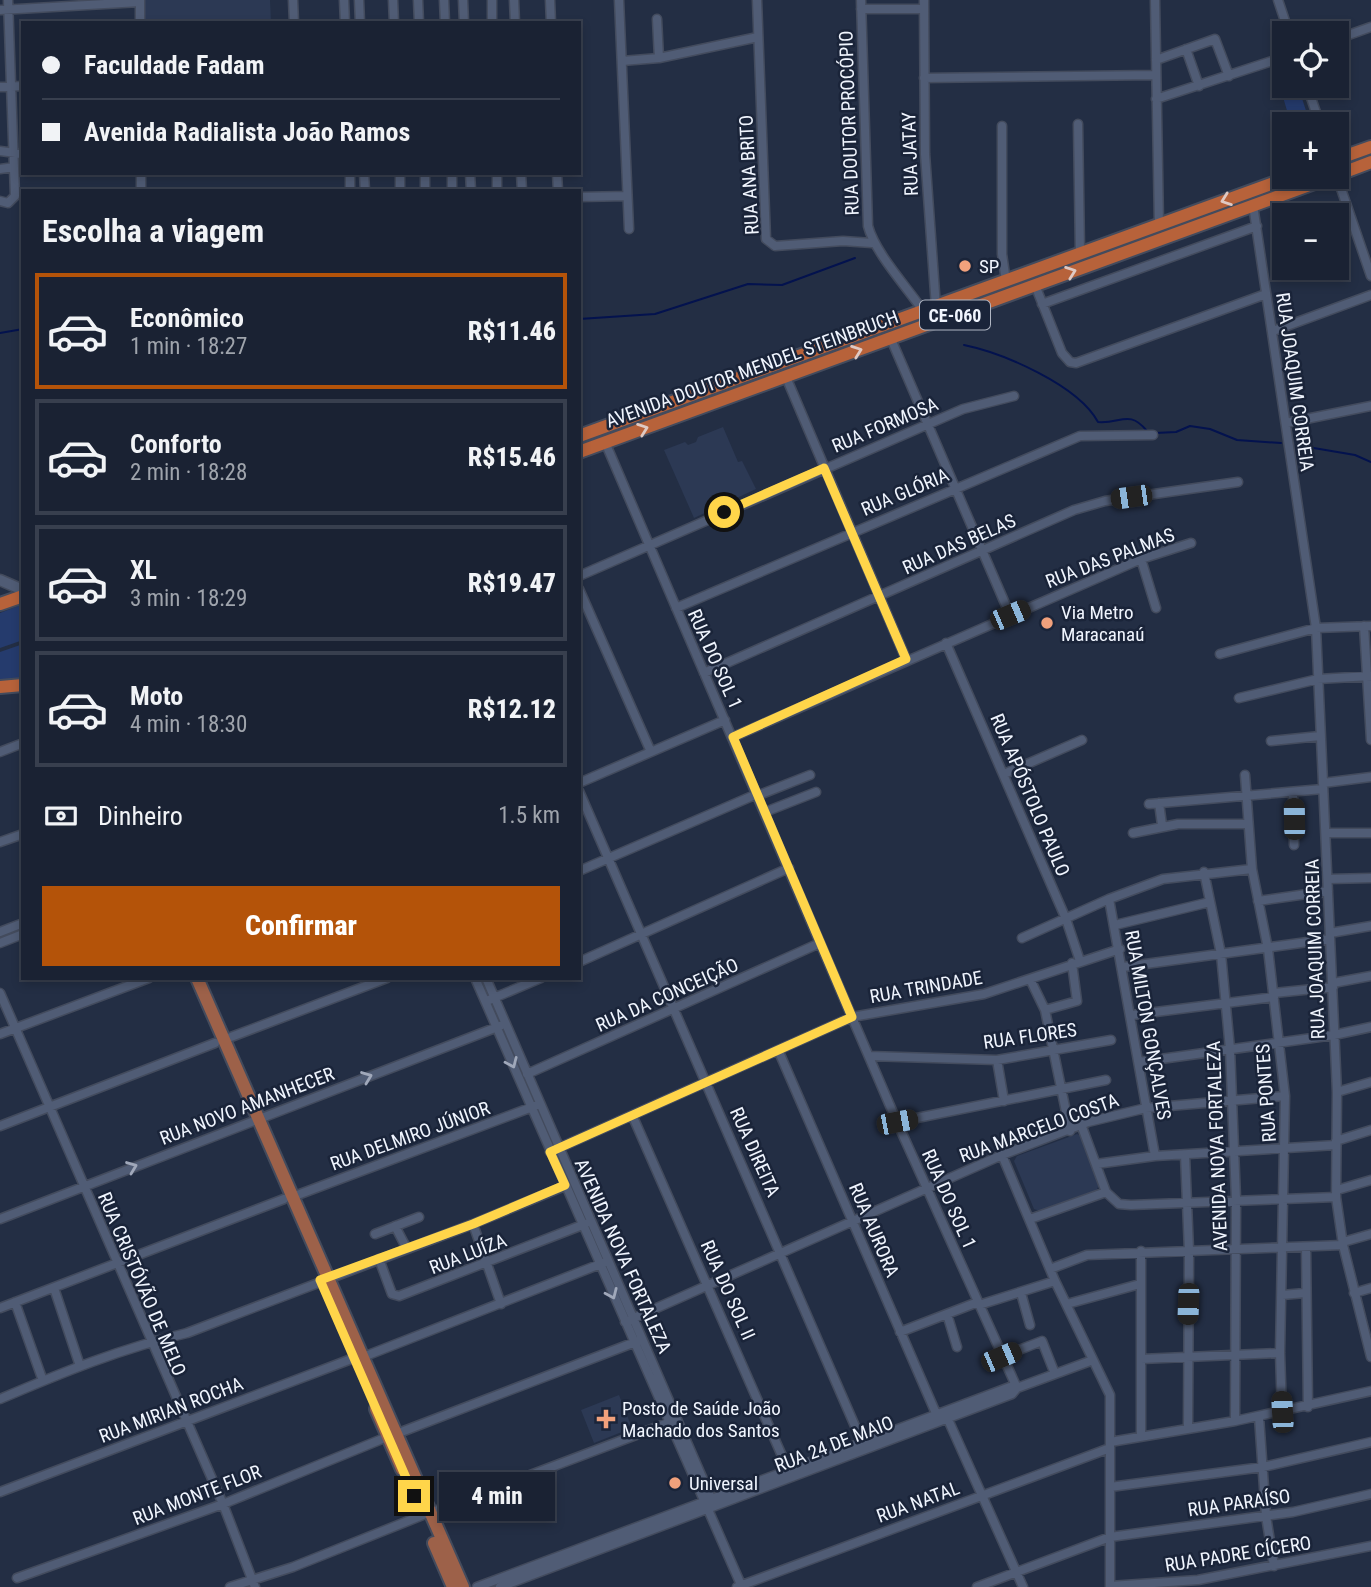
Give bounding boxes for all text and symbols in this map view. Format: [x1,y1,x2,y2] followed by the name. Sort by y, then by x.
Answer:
[1272,21,1349,280] map controls
[1272,21,1349,98] button: locate
[834,30,864,216] street label: RUA DOUTOR PROCÓPIO
[84,50,265,80] text: Faculdade Fadam
[897,112,923,196] street label: RUA JATAY
[1272,112,1349,189] button: +
[734,114,764,236] street label: RUA ANA BRITO
[84,117,410,147] text: Avenida Radialista João Ramos
[1220,192,1232,206] one-way arrow
[1272,203,1349,280] button: −
[42,212,264,250] text: Escolha a viagem
[979,255,999,278] place label: SP
[957,258,973,274] marker: SP
[1064,267,1076,281] one-way arrow
[1271,291,1319,473] street label: RUA JOAQUIM CORREIA
[46,300,109,363] icon: car
[920,300,990,330] road number: CE-060
[130,303,244,333] text: Econômico
[603,305,901,433] street label: AVENIDA DOUTOR MENDEL STEINBRUCH
[468,316,556,346] text: R$11.46
[130,333,247,360] text: 1 min · 18:27
[851,345,863,359] one-way arrow
[828,392,942,458] street label: RUA FORMOSA
[637,423,649,437] one-way arrow
[46,426,109,489] icon: car
[130,429,222,459] text: Conforto
[468,442,556,472] text: R$15.46
[130,459,247,486] text: 2 min · 18:28
[858,463,952,521] street label: RUA GLÓRIA
[1109,484,1154,510] car
[708,496,740,528] route start
[899,509,1019,579] street label: RUA DAS BELAS
[1042,523,1178,593] street label: RUA DAS PALMAS
[46,552,109,615] icon: car
[130,555,157,585] text: XL
[468,568,556,598] text: R$19.47
[130,585,247,612] text: 3 min · 18:29
[987,597,1034,633] car
[1061,601,1144,646] place label: Via Metro Maracanaú
[683,606,747,712] street label: RUA DO SOL 1
[1039,615,1055,631] marker: Via Metro Maracanaú
[46,678,109,741] icon: car
[130,681,183,711] text: Moto
[468,694,556,724] text: R$12.12
[985,710,1075,880] street label: RUA APÓSTOLO PAULO
[130,711,247,738] text: 4 min · 18:30
[42,797,80,835] icon: cash
[1284,798,1305,840] car
[98,801,183,831] text: Dinheiro
[498,802,560,829] text: 1.5 km
[1300,858,1330,1040] street label: RUA JOAQUIM CORREIA
[42,886,560,966] button: Confirmar
[1120,928,1176,1122] street label: RUA MILTON GONÇALVES
[592,953,742,1037] street label: RUA DA CONCEIÇÃO
[868,966,984,1008] street label: RUA TRINDADE
[982,1018,1078,1054] street label: RUA FLORES
[1202,1040,1232,1252] street label: AVENIDA NOVA FORTALEZA
[1251,1043,1281,1143] street label: RUA PONTES
[504,1056,518,1069] one-way arrow
[157,1062,337,1150] street label: RUA NOVO AMANHECER
[360,1071,372,1085] one-way arrow
[956,1088,1122,1168] street label: RUA MARCELO COSTA
[327,1096,493,1176] street label: RUA DELMIRO JÚNIOR
[725,1104,785,1200] street label: RUA DIREITA
[875,1108,920,1136] car
[917,1146,981,1252] street label: RUA DO SOL 1
[570,1155,676,1357] street label: AVENIDA NOVA FORTALEZA
[125,1161,137,1175] one-way arrow
[844,1180,904,1280] street label: RUA AURORA
[93,1189,191,1379] street label: RUA CRISTÓVÃO DE MELO
[426,1229,510,1279] street label: RUA LUÍZA
[696,1237,760,1343] street label: RUA DO SOL II
[1177,1283,1200,1325] car
[604,1288,618,1300] one-way arrow
[978,1339,1025,1375] car
[96,1372,246,1448] street label: RUA MIRIAN ROCHA
[1271,1390,1294,1434] car
[622,1397,781,1442] place label: Posto de Saúde João Machado dos Santos
[596,1409,616,1429] marker: Posto de Saúde João Machado dos Santos
[771,1411,897,1477] street label: RUA 24 DE MAIO
[129,1460,265,1530] street label: RUA MONTE FLOR
[438,1472,554,1520] callout: 4 min
[689,1472,758,1495] place label: Universal
[667,1475,683,1491] marker: Universal
[873,1476,963,1528] street label: RUA NATAL
[398,1480,430,1512] route end
[471,1483,523,1510] text: 4 min
[1186,1484,1292,1522] street label: RUA PARAÍSO
[1163,1531,1313,1577] street label: RUA PADRE CÍCERO

